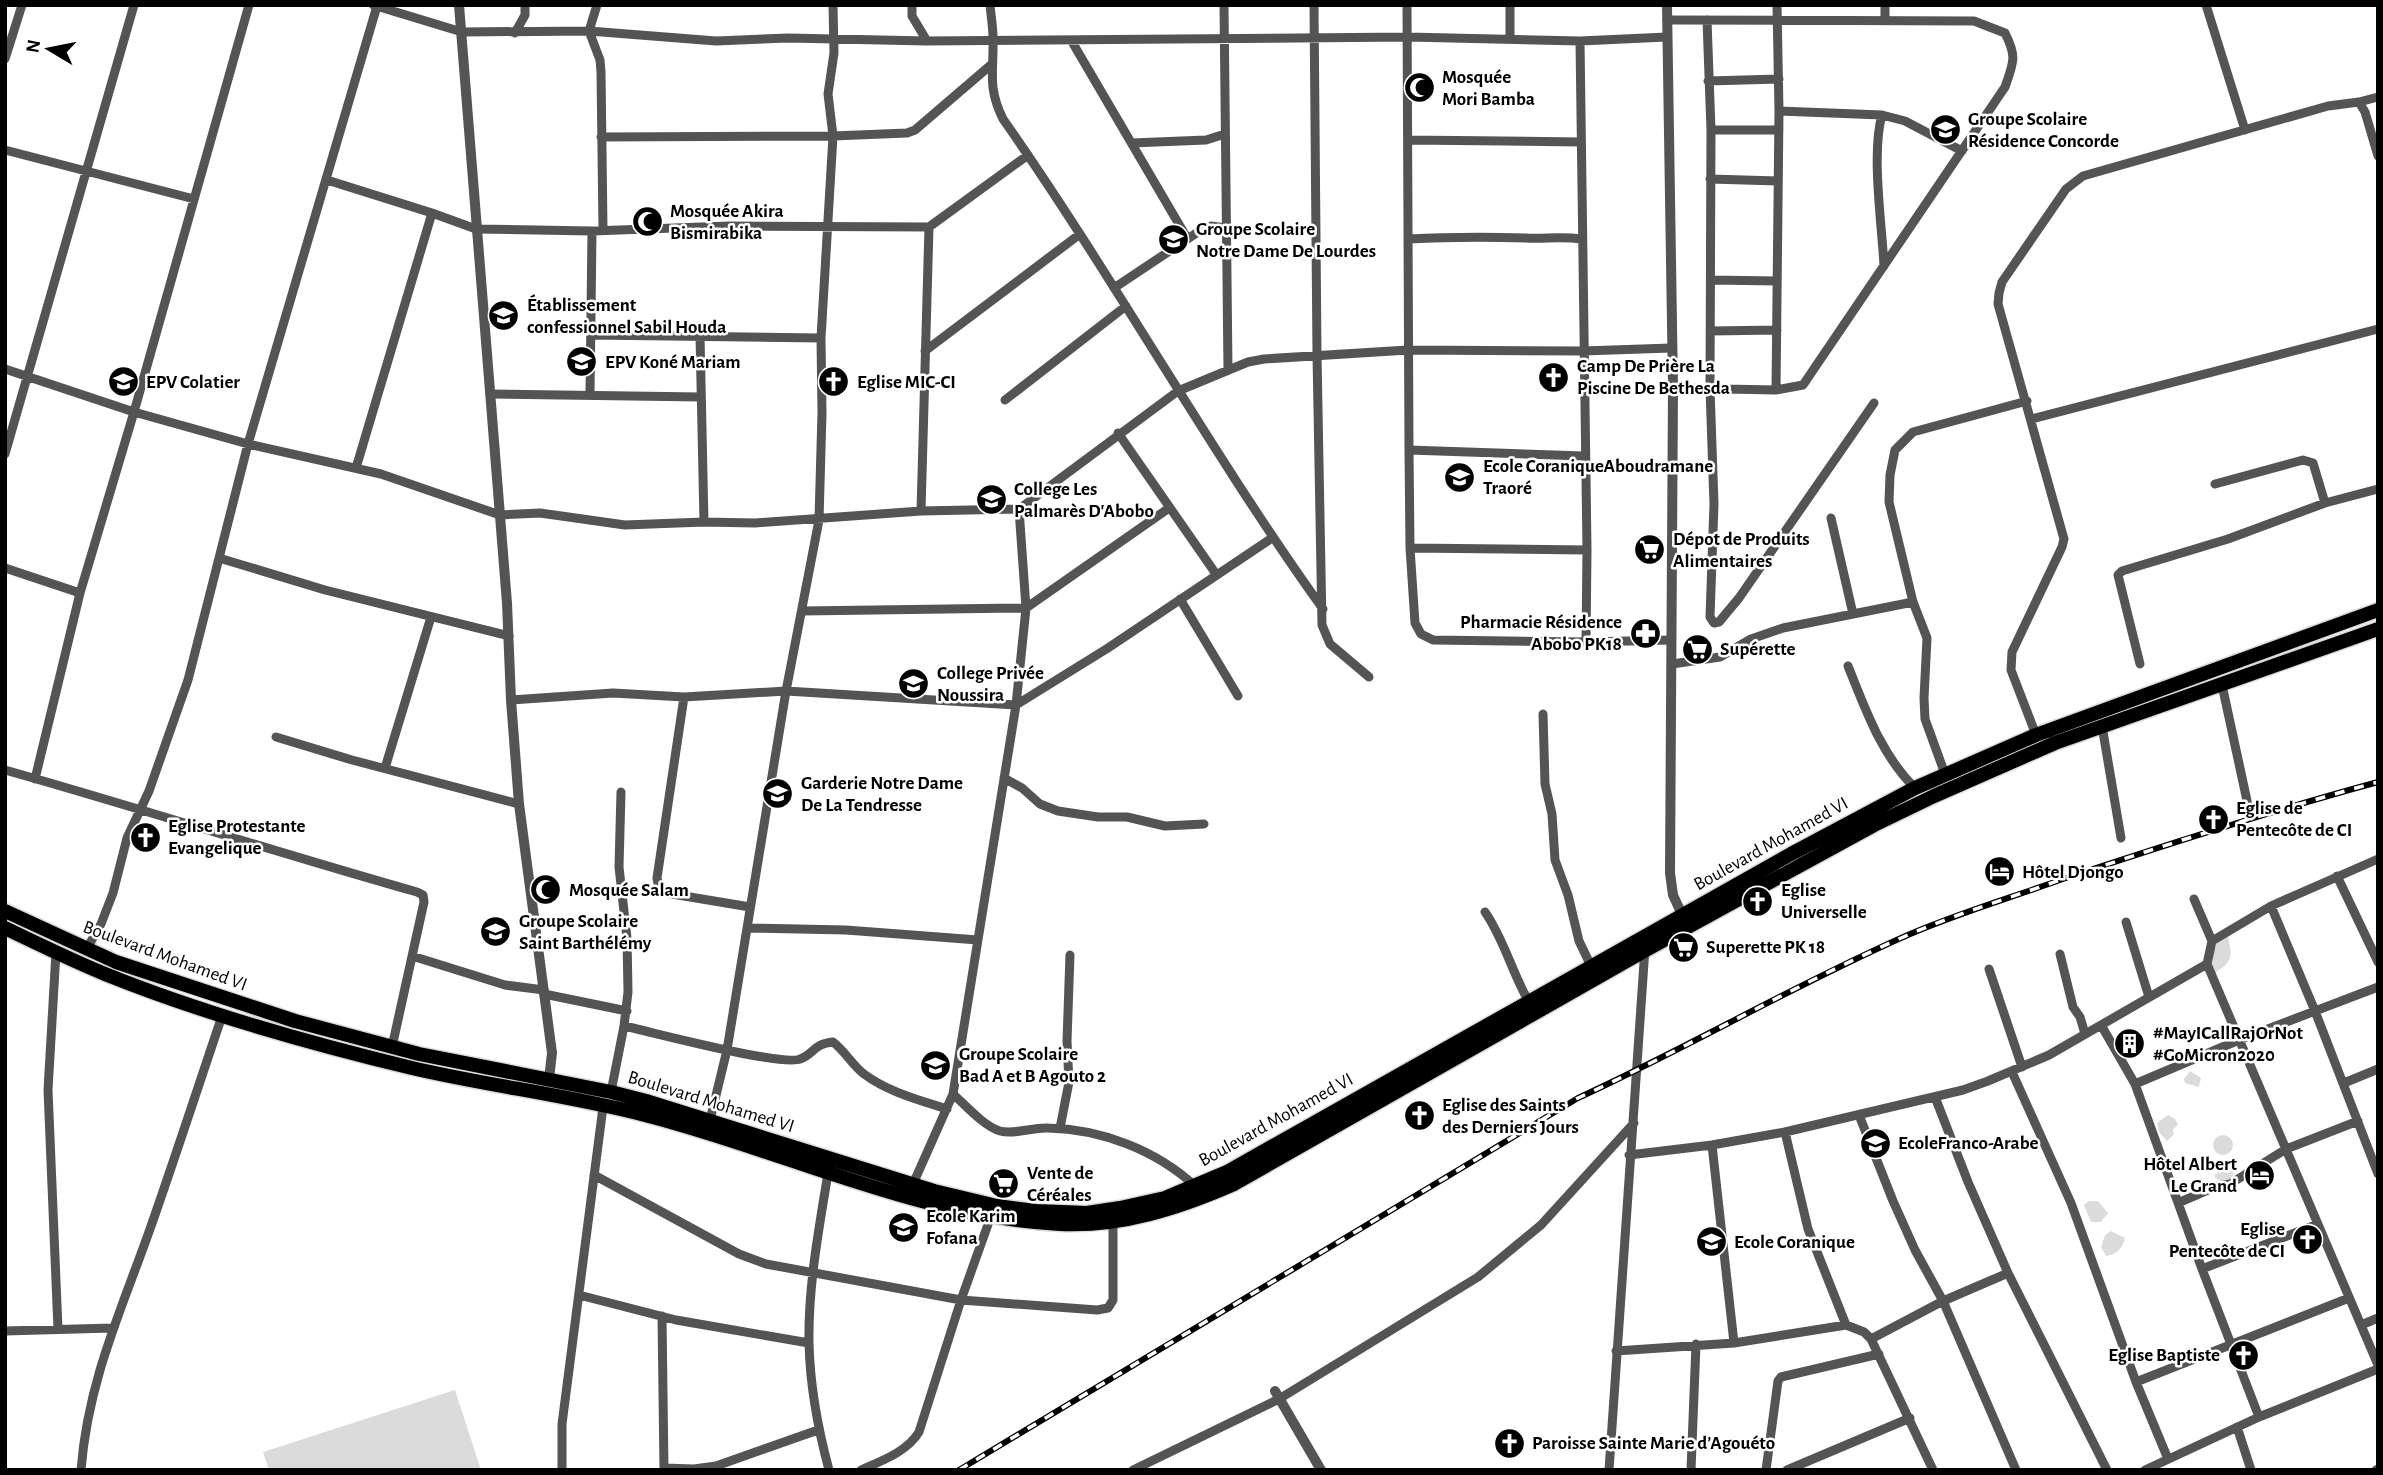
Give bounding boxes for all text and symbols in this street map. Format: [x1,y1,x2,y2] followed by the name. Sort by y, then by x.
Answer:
[14,14,84,84] north arrow
[23,38,44,54] text: N
[1442,68,1535,109] place label: Mosquée Mori Bamba
[1402,71,1436,105] mosque icon: Mosquée Mori Bamba
[1968,110,2119,151] place label: Groupe Scolaire Résidence Concorde
[1928,113,1962,147] school or university icon: Groupe Scolaire Résidence Concorde
[670,202,784,243] place label: Mosquée Akira Bismirabika
[630,205,664,239] mosque icon: Mosquée Akira Bismirabika
[1196,220,1376,261] place label: Groupe Scolaire Notre Dame De Lourdes
[1156,223,1190,257] school or university icon: Groupe Scolaire Notre Dame De Lourdes
[527,294,726,337] place label: Établissement confessionnel Sabil Houda
[487,299,521,333] school or university icon: Établissement confessionnel Sabil Houda
[565,345,599,379] school or university icon: EPV Koné Mariam
[605,353,741,372] place label: EPV Koné Mariam
[1577,357,1730,398] place label: Camp De Prière La Piscine De Bethesda
[1537,360,1571,394] church icon: Camp De Prière La Piscine De Bethesda
[106,365,140,399] school or university icon: EPV Colatier
[817,365,851,399] church icon: Eglise MIC-CI
[146,373,240,392] place label: EPV Colatier
[857,373,956,392] place label: Eglise MIC-CI
[1483,457,1713,498] place label: Ecole CoraniqueAboudramane Traoré
[1443,460,1477,494] school or university icon: Ecole CoraniqueAboudramane Traoré
[1014,480,1154,521] place label: College Les Palmarès D'Abobo
[974,483,1008,517] school or university icon: College Les Palmarès D'Abobo
[1673,530,1810,571] place label: Dépot de Produits Alimentaires
[1633,533,1667,567] supermarket icon: Dépot de Produits Alimentaires
[1460,613,1622,654] place label: Pharmacie Résidence Abobo PK18
[1628,616,1662,650] pharmacy icon: Pharmacie Résidence Abobo PK18
[1680,632,1714,666] supermarket icon: Supérette
[1720,640,1795,659] place label: Supérette
[937,664,1044,705] place label: College Privée Noussira
[897,667,931,701] school or university icon: College Privée Noussira
[801,774,963,815] place label: Garderie Notre Dame De La Tendresse
[761,777,795,811] school or university icon: Garderie Notre Dame De La Tendresse
[1691,794,1851,894] street label: Boulevard Mohamed VI
[2236,799,2352,840] place label: Eglise de Pentecôte de CI
[2196,802,2230,836] church icon: Eglise de Pentecôte de CI
[168,817,305,858] place label: Eglise Protestante Evangelique
[128,820,162,854] church icon: Eglise Protestante Evangelique
[1982,855,2016,889] hotel icon: Hôtel Djongo
[2022,863,2124,882] place label: Hôtel Djongo
[529,873,563,907] mosque icon: Mosquée Salam
[569,881,689,900] place label: Mosquée Salam
[1781,881,1867,922] place label: Eglise Universelle
[1741,884,1775,918] church icon: Eglise Universelle
[519,912,652,953] place label: Groupe Scolaire Saint Barthélémy
[479,915,513,949] school or university icon: Groupe Scolaire Saint Barthélémy
[80,917,250,995] street label: Boulevard Mohamed VI
[1666,930,1700,964] supermarket icon: Superette PK 18
[1706,938,1825,957] place label: Superette PK 18
[2153,1024,2304,1065] place label: #MayICallRajOrNot #GoMicron2020
[2113,1027,2147,1061] building icon: #MayICallRajOrNot #GoMicron2020
[959,1045,1106,1086] place label: Groupe Scolaire Bad A et B Agouto 2
[919,1048,953,1082] school or university icon: Groupe Scolaire Bad A et B Agouto 2
[625,1068,797,1136] street label: Boulevard Mohamed VI
[1196,1070,1356,1170] street label: Boulevard Mohamed VI
[1442,1096,1579,1137] place label: Eglise des Saints des Derniers Jours
[1402,1099,1436,1133] church icon: Eglise des Saints des Derniers Jours
[1858,1126,1892,1160] school or university icon: EcoleFranco-Arabe
[1898,1134,2039,1153] place label: EcoleFranco-Arabe
[2143,1155,2238,1196] place label: Hôtel Albert Le Grand
[2243,1158,2277,1192] hotel icon: Hôtel Albert Le Grand
[1027,1164,1093,1205] place label: Vente de Céréales
[987,1167,1021,1201] supermarket icon: Vente de Céréales
[926,1207,1016,1248] place label: Ecole Karim Fofana
[886,1210,920,1244] school or university icon: Ecole Karim Fofana
[2169,1220,2285,1261] place label: Eglise Pentecôte de CI
[2291,1223,2325,1257] church icon: Eglise Pentecôte de CI
[1694,1225,1728,1259] school or university icon: Ecole Coranique
[1734,1233,1855,1252] place label: Ecole Coranique
[2226,1338,2260,1372] church icon: Eglise Baptiste
[2108,1346,2220,1365] place label: Eglise Baptiste
[1492,1426,1526,1460] church icon: Paroisse Sainte Marie d’Agouéto
[1532,1434,1775,1453] place label: Paroisse Sainte Marie d’Agouéto

